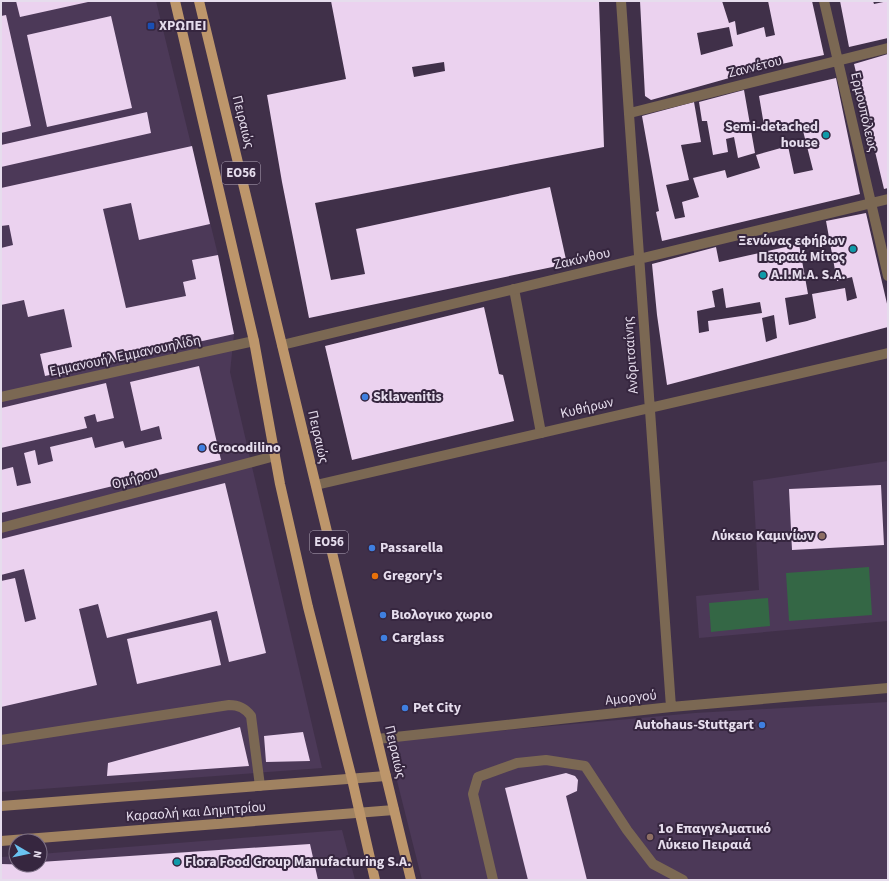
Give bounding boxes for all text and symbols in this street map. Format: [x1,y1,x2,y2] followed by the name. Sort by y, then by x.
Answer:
[159,16,206,36] place label: ΧΡΩΠΕΙ
[146,21,156,31] marker: ΧΡΩΠΕΙ
[726,51,784,83] street label: Ζαννέτου
[845,70,883,154] street label: Ερμουπόλεως
[227,93,259,151] street label: Πειραιώς
[725,117,818,153] place label: Semi-detached house
[821,130,831,140] marker: Semi-detached house
[222,162,260,184] road number: ΕΟ56
[738,231,846,267] place label: Ξενώνας εφήβων Πειραιά Μίτος
[552,243,612,275] street label: Ζακύνθου
[848,244,858,254] marker: Ξενώνας εφήβων Πειραιά Μίτος
[770,265,846,285] place label: A.I.M.A. S.A.
[758,270,768,280] marker: A.I.M.A. S.A.
[618,315,644,395] street label: Ανδριτσαίνης
[48,330,202,382] street label: Εμμανουήλ Εμμανουηλίδη
[373,387,442,407] place label: Sklavenitis
[360,392,370,402] marker: Sklavenitis
[558,392,616,424] street label: Κυθήρων
[302,408,334,466] street label: Πειραιώς
[210,438,281,458] place label: Crocodilino
[197,443,207,453] marker: Crocodilino
[110,463,160,495] street label: Ομήρου
[711,526,815,546] place label: Λύκειο Καμινίων
[310,531,348,553] road number: ΕΟ56
[817,531,827,541] marker: Λύκειο Καμινίων
[380,538,443,558] place label: Passarella
[367,543,377,553] marker: Passarella
[383,566,443,586] place label: Gregory's
[370,571,380,581] marker: Gregory's
[391,605,493,625] place label: Βιολογικο χωριο
[378,610,388,620] marker: Βιολογικο χωριο
[392,628,444,648] place label: Carglass
[379,633,389,643] marker: Carglass
[604,685,658,711] street label: Αμοργού
[413,698,462,718] place label: Pet City
[400,703,410,713] marker: Pet City
[634,715,755,735] place label: Autohaus-Stuttgart
[757,720,767,730] marker: Autohaus-Stuttgart
[379,723,411,781] street label: Πειραιώς
[125,797,267,827] street label: Καραολή και Δημητρίου
[657,819,771,855] place label: 1ο Επαγγελματικό Λύκειο Πειραιά
[645,832,655,842] marker: 1ο Επαγγελματικό Λύκειο Πειραιά
[8,833,48,873] north arrow
[29,850,45,859] text: N
[185,852,411,872] place label: Flora Food Group Manufacturing S.A.
[172,857,182,867] marker: Flora Food Group Manufacturing S.A.

